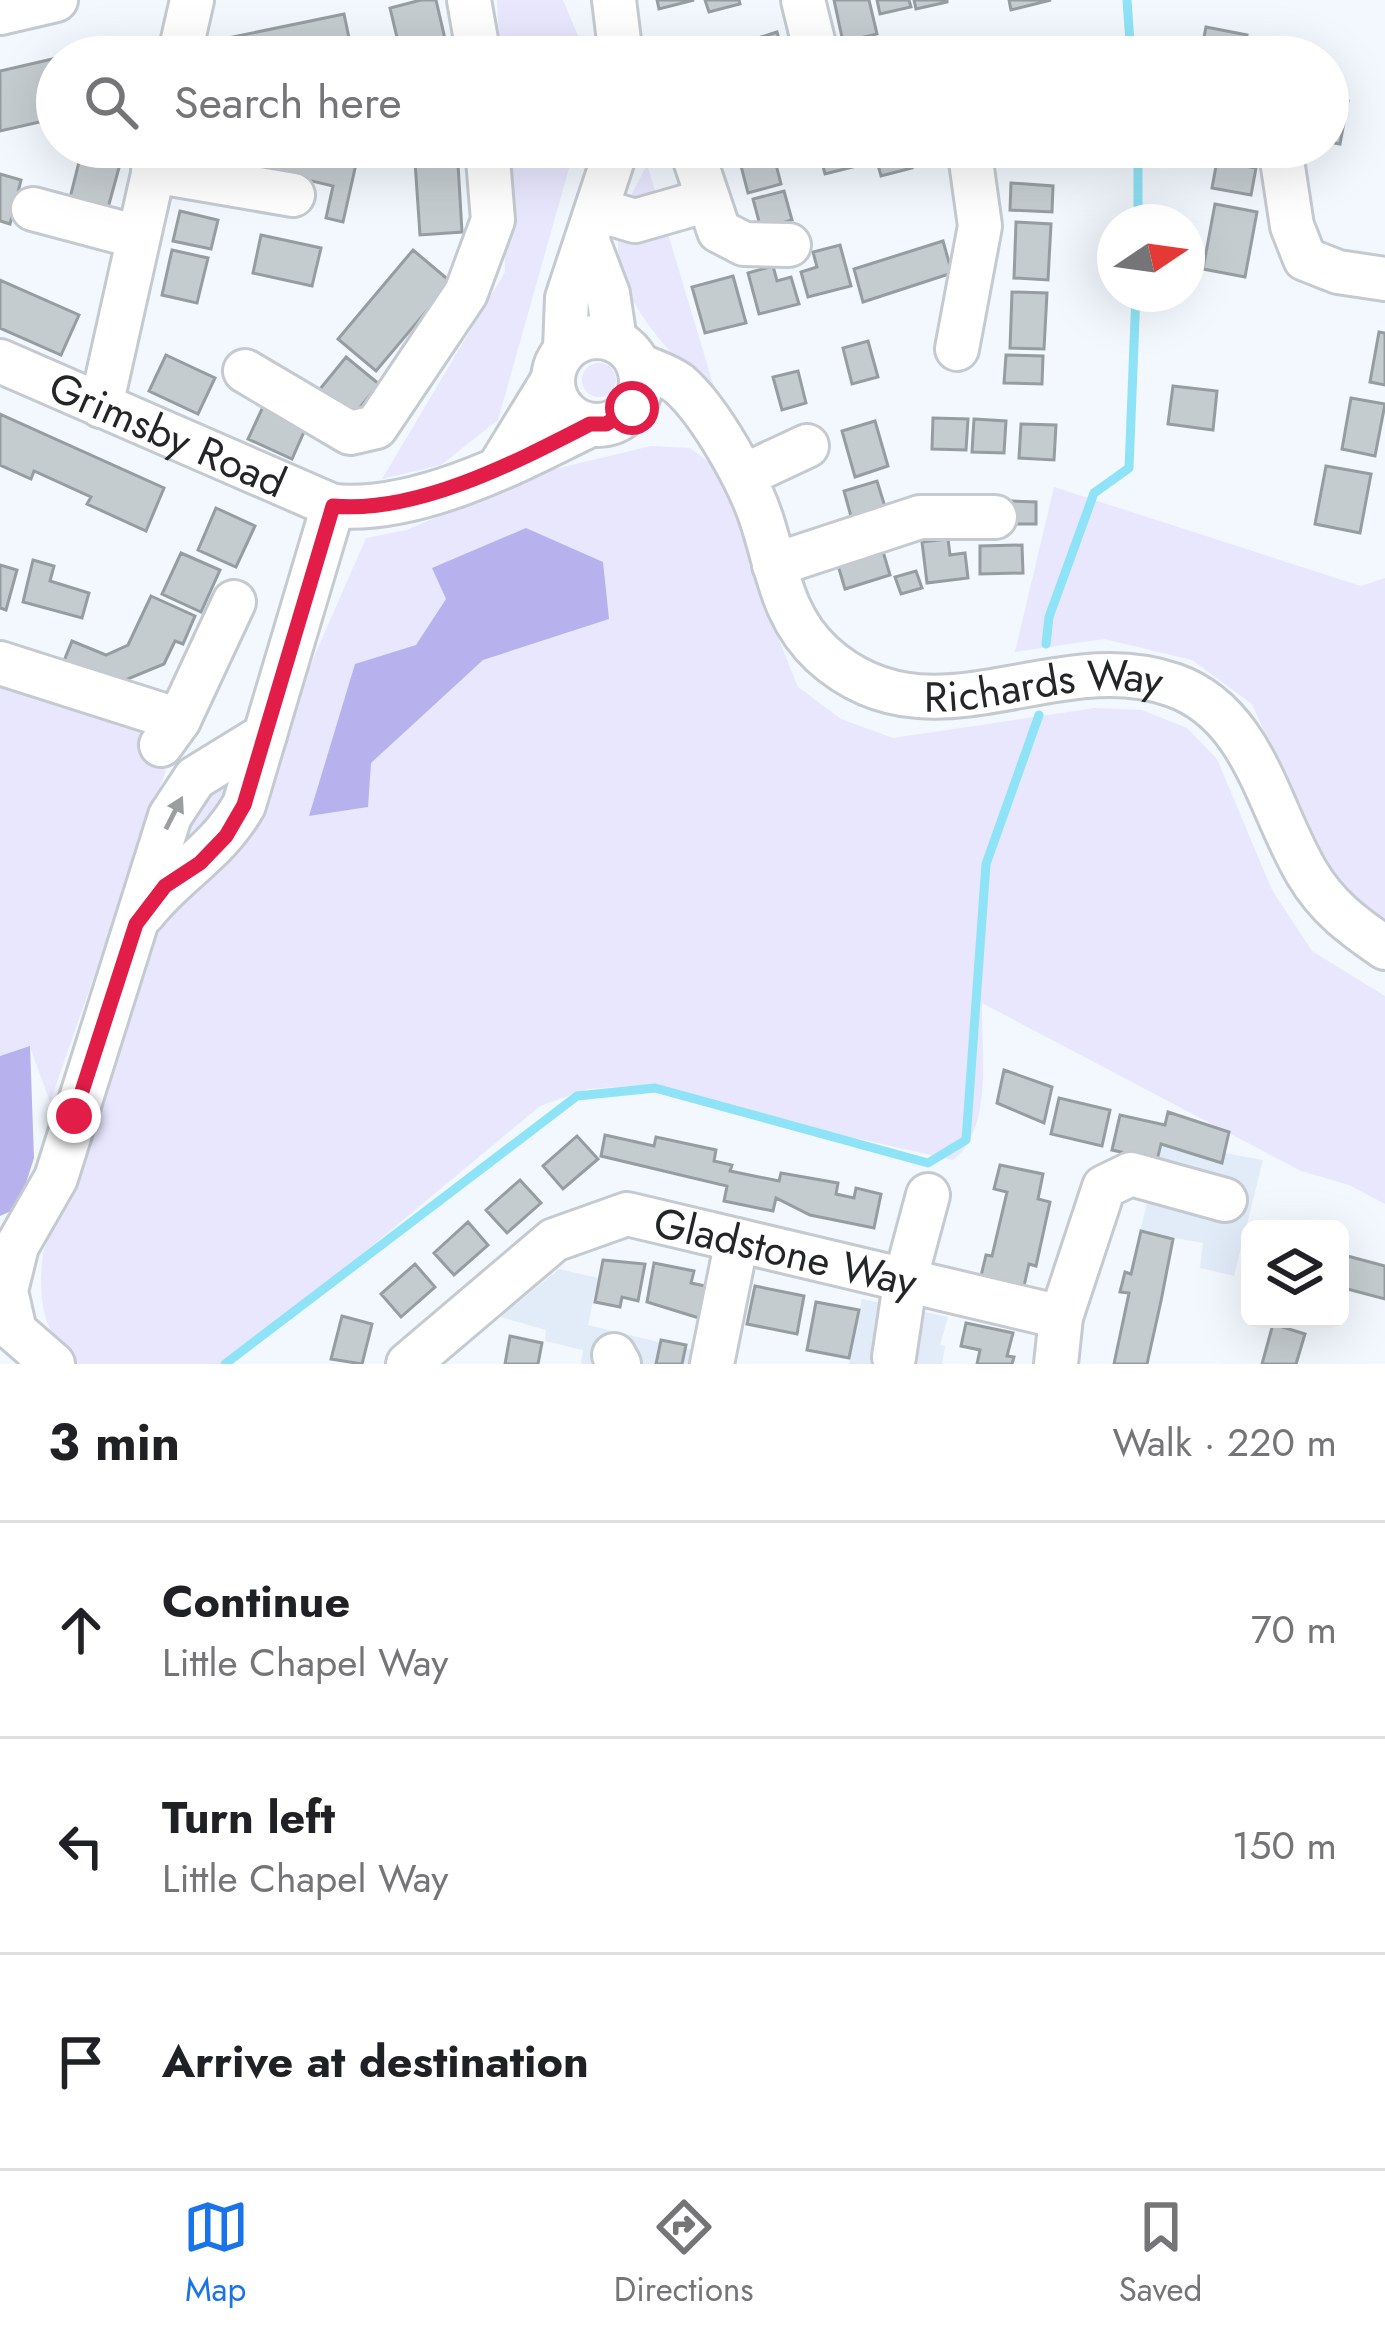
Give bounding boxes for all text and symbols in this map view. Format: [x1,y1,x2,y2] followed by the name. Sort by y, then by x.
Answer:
[36,36,1349,168] search box
[78,69,144,135] icon: search
[174,70,402,135] text: Search here
[1097,204,1205,312] north arrow
[40,356,296,512] street label: Grimsby Road
[605,381,659,435] route start
[924,644,1170,727] street label: Richards Way
[164,796,184,831] one-way arrow
[47,1089,101,1143] route end
[648,1191,924,1312] street label: Gladstone Way
[1241,1220,1349,1328] map controls
[1241,1220,1349,1328] button: layers
[48,1405,180,1479] text: 3 min
[1112,1414,1337,1471] text: Walk · 220 m
[162,1569,350,1634] text: Continue
[48,1597,114,1663] icon: ahead
[1251,1601,1337,1658] text: 70 m
[162,1634,449,1691] text: Little Chapel Way
[162,1785,335,1850] text: Turn left
[48,1813,114,1879] icon: left
[1232,1817,1337,1874] text: 150 m
[162,1850,449,1907] text: Little Chapel Way
[48,2029,114,2095] icon: arrive
[162,2029,589,2094] text: Arrive at destination
[183,2194,249,2313] tab: Map
[614,2194,754,2313] tab: Directions
[1119,2194,1202,2313] tab: Saved

